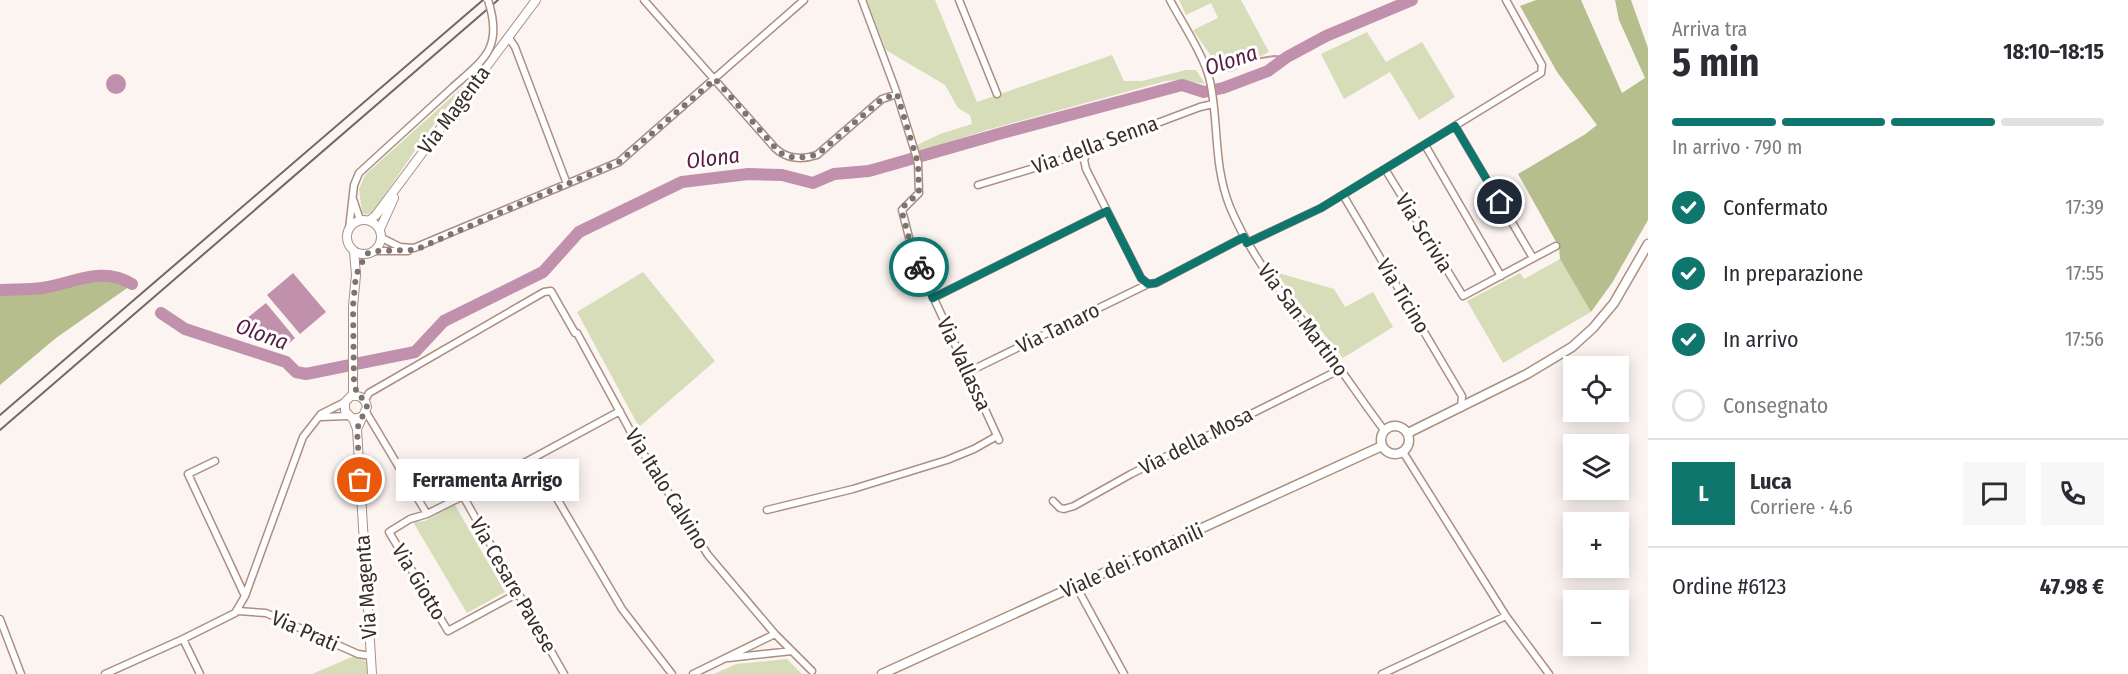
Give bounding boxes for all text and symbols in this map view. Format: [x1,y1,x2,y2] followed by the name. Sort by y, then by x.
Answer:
[1672,17,1747,41] text: Arriva tra
[2003,38,2104,65] text: 18:10–18:15
[1201,39,1261,81] water label: Olona
[1672,40,1760,86] text: 5 min
[412,61,496,159] street label: Via Magenta
[1028,110,1162,180] street label: Via della Senna
[1672,135,1802,159] text: In arrivo · 790 m
[685,141,741,175] water label: Olona
[1474,176,1525,227] pin
[1483,185,1516,218] icon: home
[1390,189,1458,277] street label: Via Scrivia
[1672,191,1705,224] icon: check
[1723,194,1828,221] text: Confermato
[2065,195,2104,219] text: 17:39
[889,237,949,297] courier
[903,251,936,284] icon: bike
[1371,254,1435,338] street label: Via Ticino
[1672,257,1705,290] icon: check
[1252,258,1354,382] street label: Via San Martino
[1723,260,1864,287] text: In preparazione
[2066,261,2104,285] text: 17:55
[1012,297,1104,359] street label: Via Tanaro
[232,312,292,356] water label: Olona
[931,313,997,415] street label: Via Vallassa
[1672,323,1705,356] icon: check
[1723,326,1798,353] text: In arrivo
[2065,327,2104,351] text: 17:56
[1563,356,1629,656] map controls
[1563,356,1629,422] button: locate
[1723,392,1828,419] text: Consegnato
[1135,401,1257,481] street label: Via della Mosa
[620,424,714,554] street label: Via Italo Calvino
[1563,434,1629,500] button: layers
[334,454,385,505] pin
[396,459,579,501] callout: Ferramenta Arrigo
[1963,462,2026,525] button: chat
[2041,462,2104,525] button: phone
[343,463,376,496] icon: bag
[413,468,562,492] text: Ferramenta Arrigo
[1750,468,1792,495] text: Luca
[1698,480,1709,507] text: L
[1750,495,1853,519] text: Corriere · 4.6
[1563,512,1629,578] button: +
[464,513,562,657] street label: Via Cesare Pavese
[1057,518,1207,604] street label: Viale dei Fontanili
[349,534,383,640] street label: Via Magenta
[386,539,452,625] street label: Via Giotto
[1672,573,1786,600] text: Ordine #6123
[2040,573,2104,600] text: 47.98 €
[1563,590,1629,656] button: −
[267,605,343,657] street label: Via Prati

